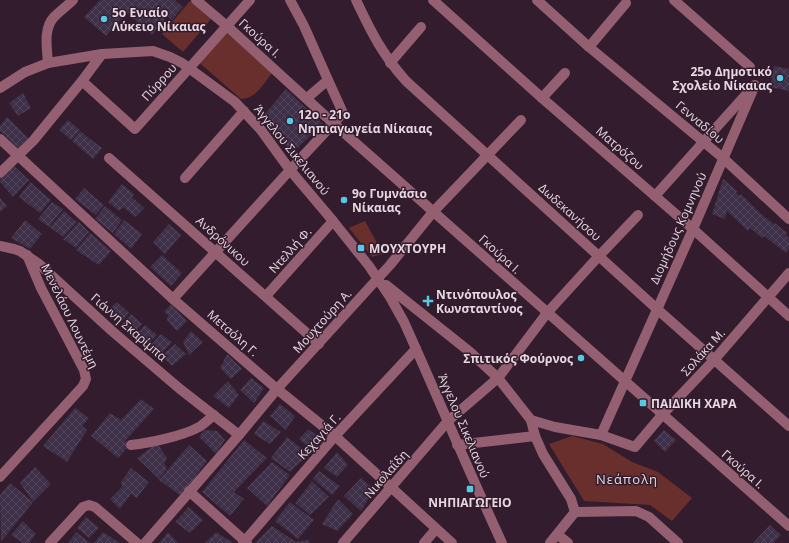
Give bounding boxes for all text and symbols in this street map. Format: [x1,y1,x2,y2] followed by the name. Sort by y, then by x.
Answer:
[112,4,206,35] place label: 5ο Ενιαίο Λύκειο Νίκαιας
[99,14,109,24] marker: 5ο Ενιαίο Λύκειο Νίκαιας
[235,15,285,61] street label: Γκούρα Ι.
[138,60,180,104] street label: Πύρρου
[672,63,772,94] place label: 25o Δημοτικό Σχολείο Νίκαιας
[775,73,785,83] marker: 25o Δημοτικό Σχολείο Νίκαιας
[672,97,728,147] street label: Γενναδίου
[250,101,334,199] street label: Άγγελου Σικελιανού
[298,106,432,137] place label: 12ο - 21ο Νηπιαγωγεία Νίκαιας
[285,116,295,126] marker: 12ο - 21ο Νηπιαγωγεία Νίκαιας
[592,122,648,174] street label: Ματρόζου
[646,169,710,287] street label: Διομήδους Κομνηνού
[535,179,605,245] street label: Δωδεκανήσου
[352,185,427,216] place label: 9ο Γυμνάσιο Νίκαιας
[339,195,349,205] marker: 9ο Γυμνάσιο Νίκαιας
[192,212,254,270] street label: Ανδρόνικου
[265,223,315,277] street label: Ντελλή Φ.
[475,231,525,277] street label: Γκούρα Ι.
[369,240,446,257] place label: ΜΟΥΧΤΟΥΡΗ
[356,243,366,253] marker: ΜΟΥΧΤΟΥΡΗ
[37,261,103,371] street label: Μενελάου Λουντέμη
[289,285,355,357] street label: Μουχτούρη Α.
[436,286,523,317] place label: Ντινόπουλος Κωνσταντίνος
[87,289,171,365] street label: Γιάννη Σκαρίμπα
[423,296,433,306] marker: Ντινόπουλος Κωνσταντίνος
[204,306,262,360] street label: Μετσόλη Γ.
[677,325,729,379] street label: Σολάκα Μ.
[463,350,573,367] place label: Σπιτικός Φούρνος
[576,353,586,363] marker: Σπιτικός Φούρνος
[434,371,494,481] street label: Άγγελου Σικελιανού
[651,395,737,412] place label: ΠΑΙΔΙΚΗ ΧΑΡΑ
[638,398,648,408] marker: ΠΑΙΔΙΚΗ ΧΑΡΑ
[294,409,344,463] street label: Κεχαγιά Γ.
[360,446,412,502] street label: Νικολαΐδη
[718,446,768,492] street label: Γκούρα Ι.
[596,470,658,488] district label: Νεάπολη
[465,484,475,494] marker: ΝΗΠΙΑΓΩΓΕΙΟ
[428,494,512,511] place label: ΝΗΠΙΑΓΩΓΕΙΟ

